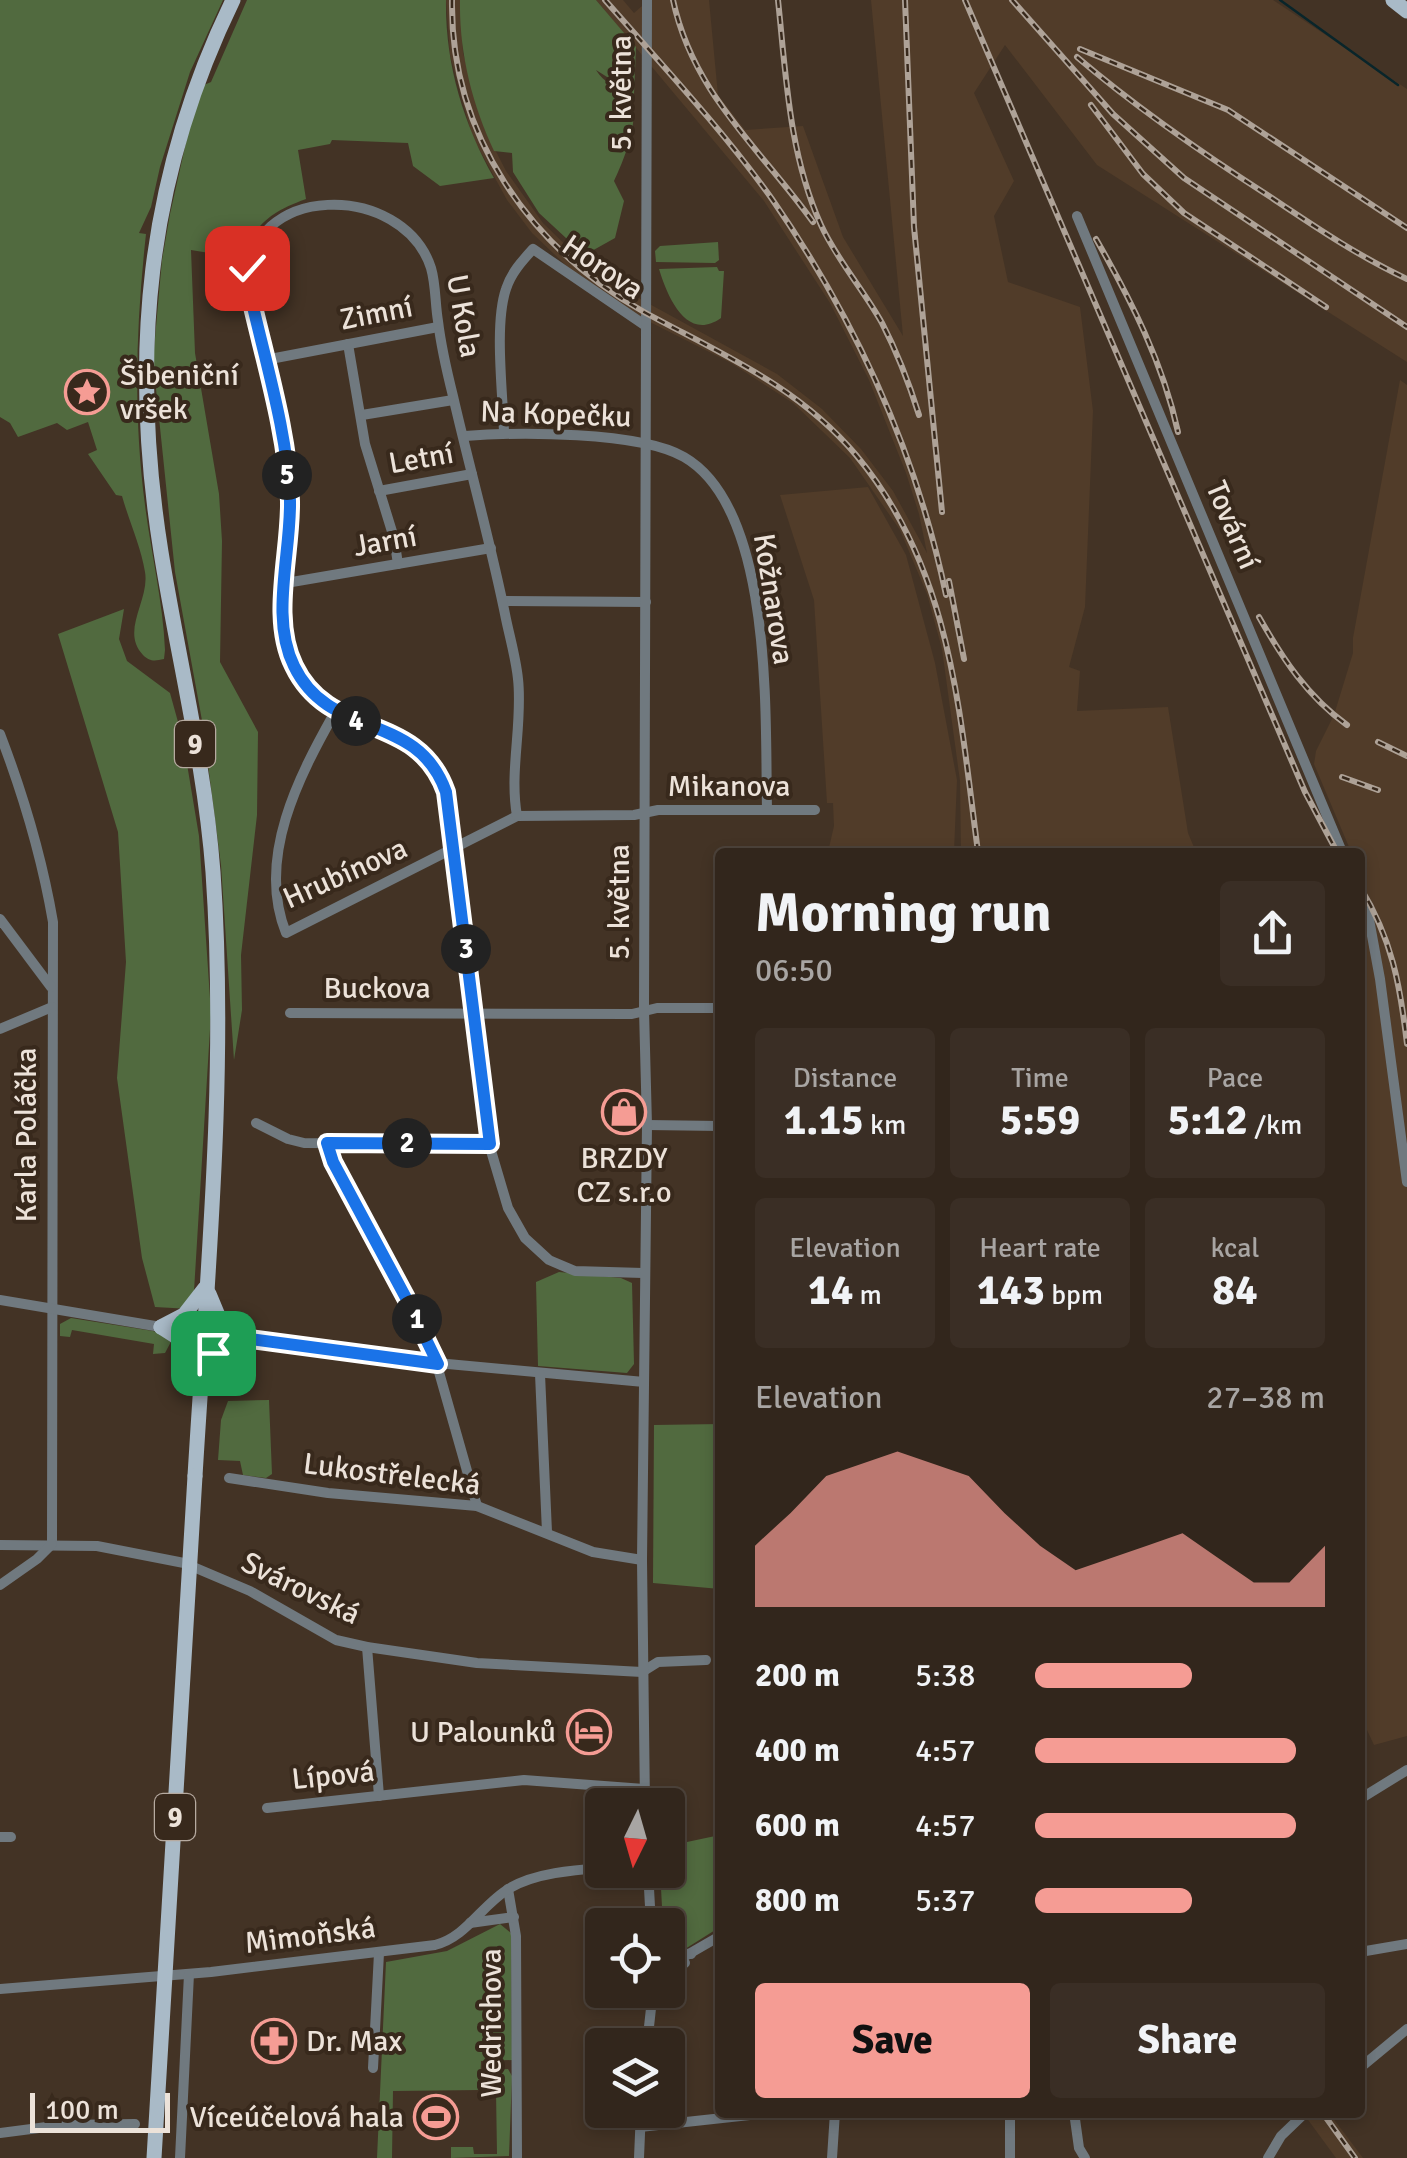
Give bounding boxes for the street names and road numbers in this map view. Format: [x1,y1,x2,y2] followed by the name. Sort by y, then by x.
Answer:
[603,35,640,151] street label: 5. května
[555,227,651,308] street label: Horova
[438,272,489,361] street label: U Kola
[337,288,416,339] street label: Zimní
[480,393,632,436] street label: Na Kopečku
[386,435,456,482] street label: Letní
[1198,476,1268,575] street label: Tovární
[351,518,420,565] street label: Jarní
[745,531,802,667] street label: Kožnarova
[175,721,215,767] road number: 9
[667,768,791,805] street label: Mikanova
[277,830,413,917] street label: Hrubínova
[601,844,638,960] street label: 5. května
[323,970,431,1007] street label: Buckova
[8,1048,45,1222] street label: Karla Poláčka
[301,1445,483,1504] street label: Lukostřelecká
[235,1544,366,1633] street label: Svárovská
[290,1753,376,1798] street label: Lípová
[155,1794,195,1840] road number: 9
[242,1909,378,1962] street label: Mimoňská
[473,1948,510,2098] street label: Wedrichova

